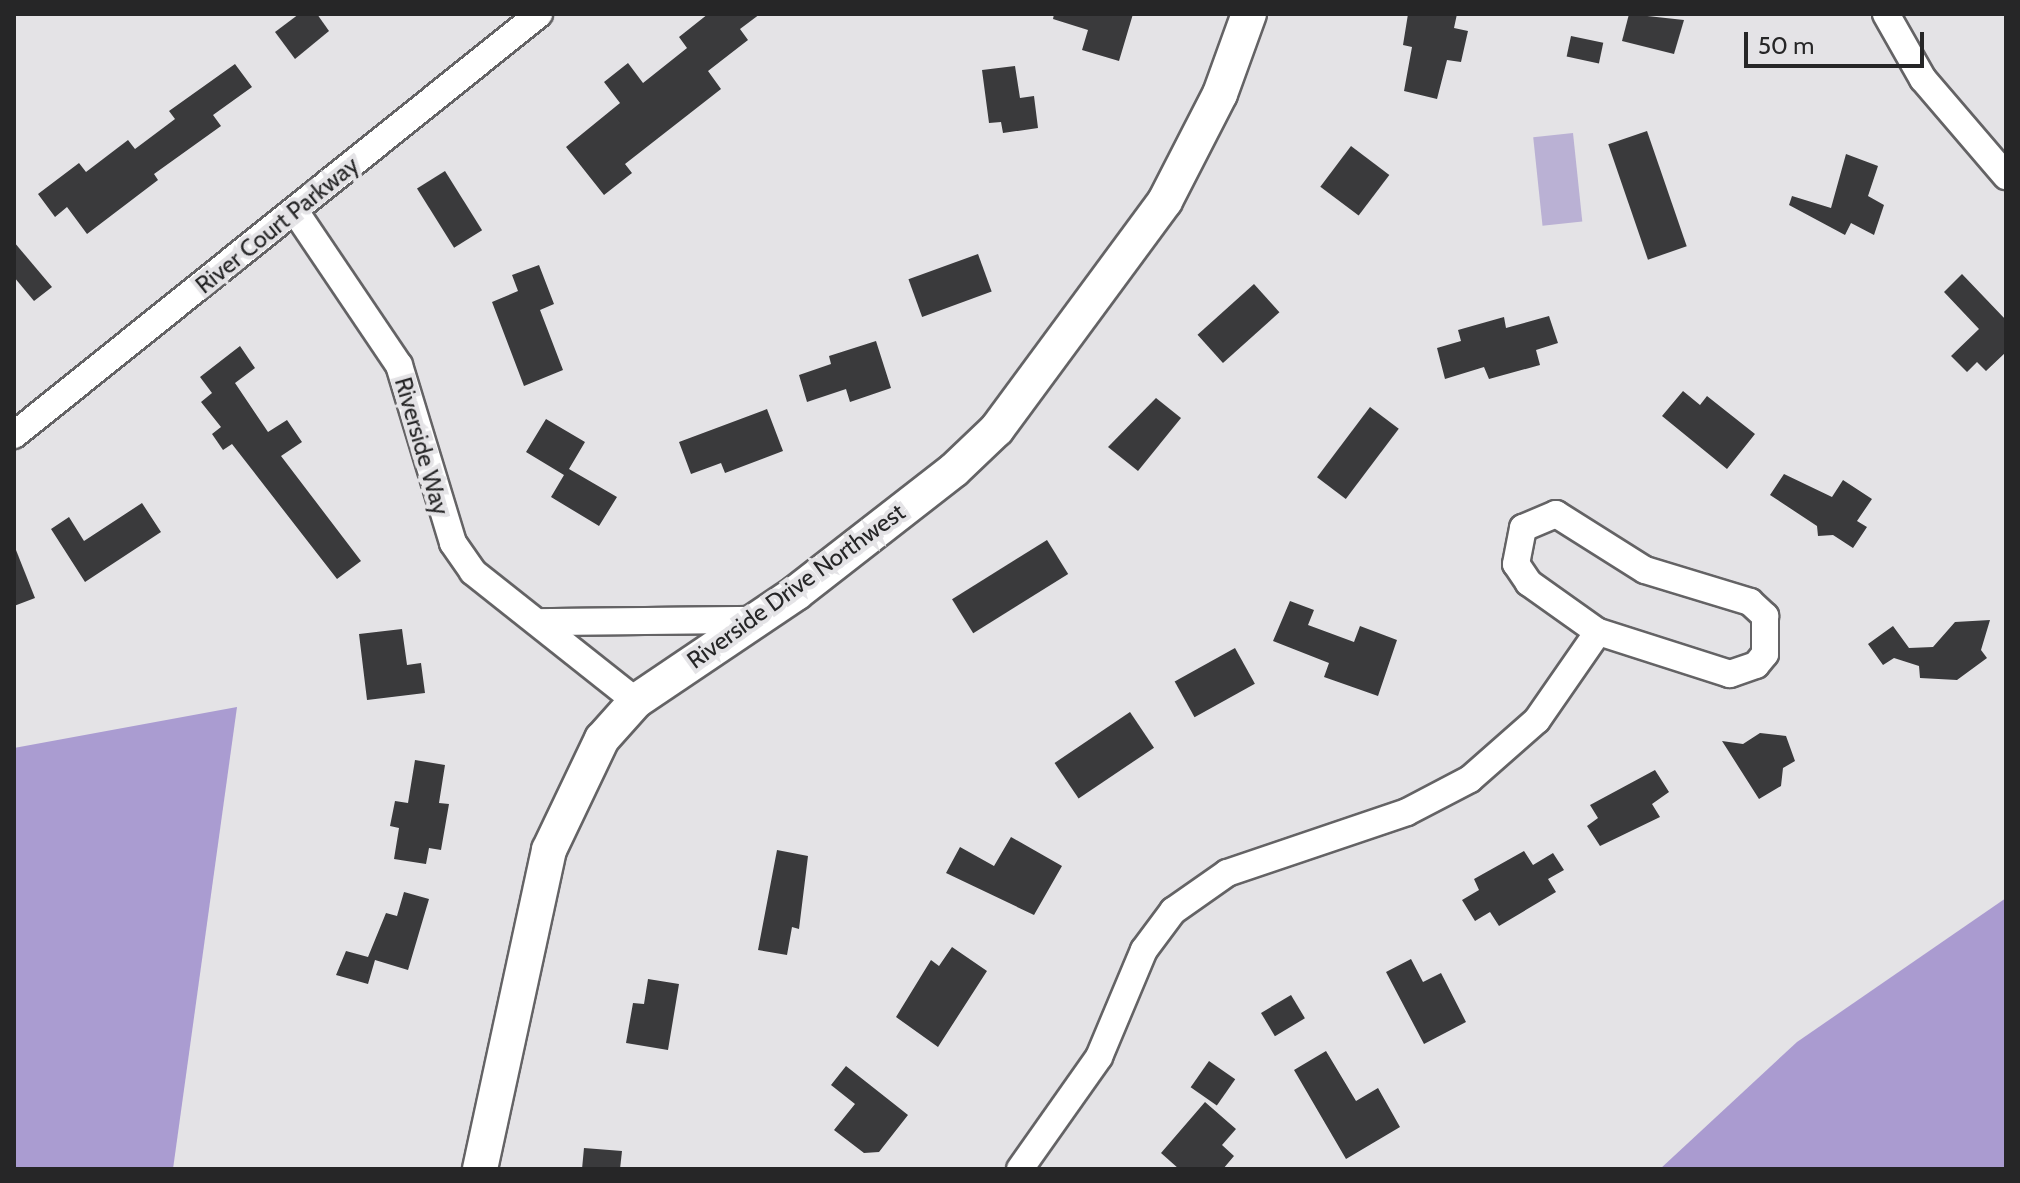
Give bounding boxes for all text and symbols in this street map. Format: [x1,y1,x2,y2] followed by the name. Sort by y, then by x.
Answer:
[1748,16,1928,66] scale bar
[1758,31,1814,60] text: 50 m
[190,150,364,300] street label: River Court Parkway
[389,374,455,518] street label: Riverside Way
[682,497,910,675] street label: Riverside Drive Northwest

